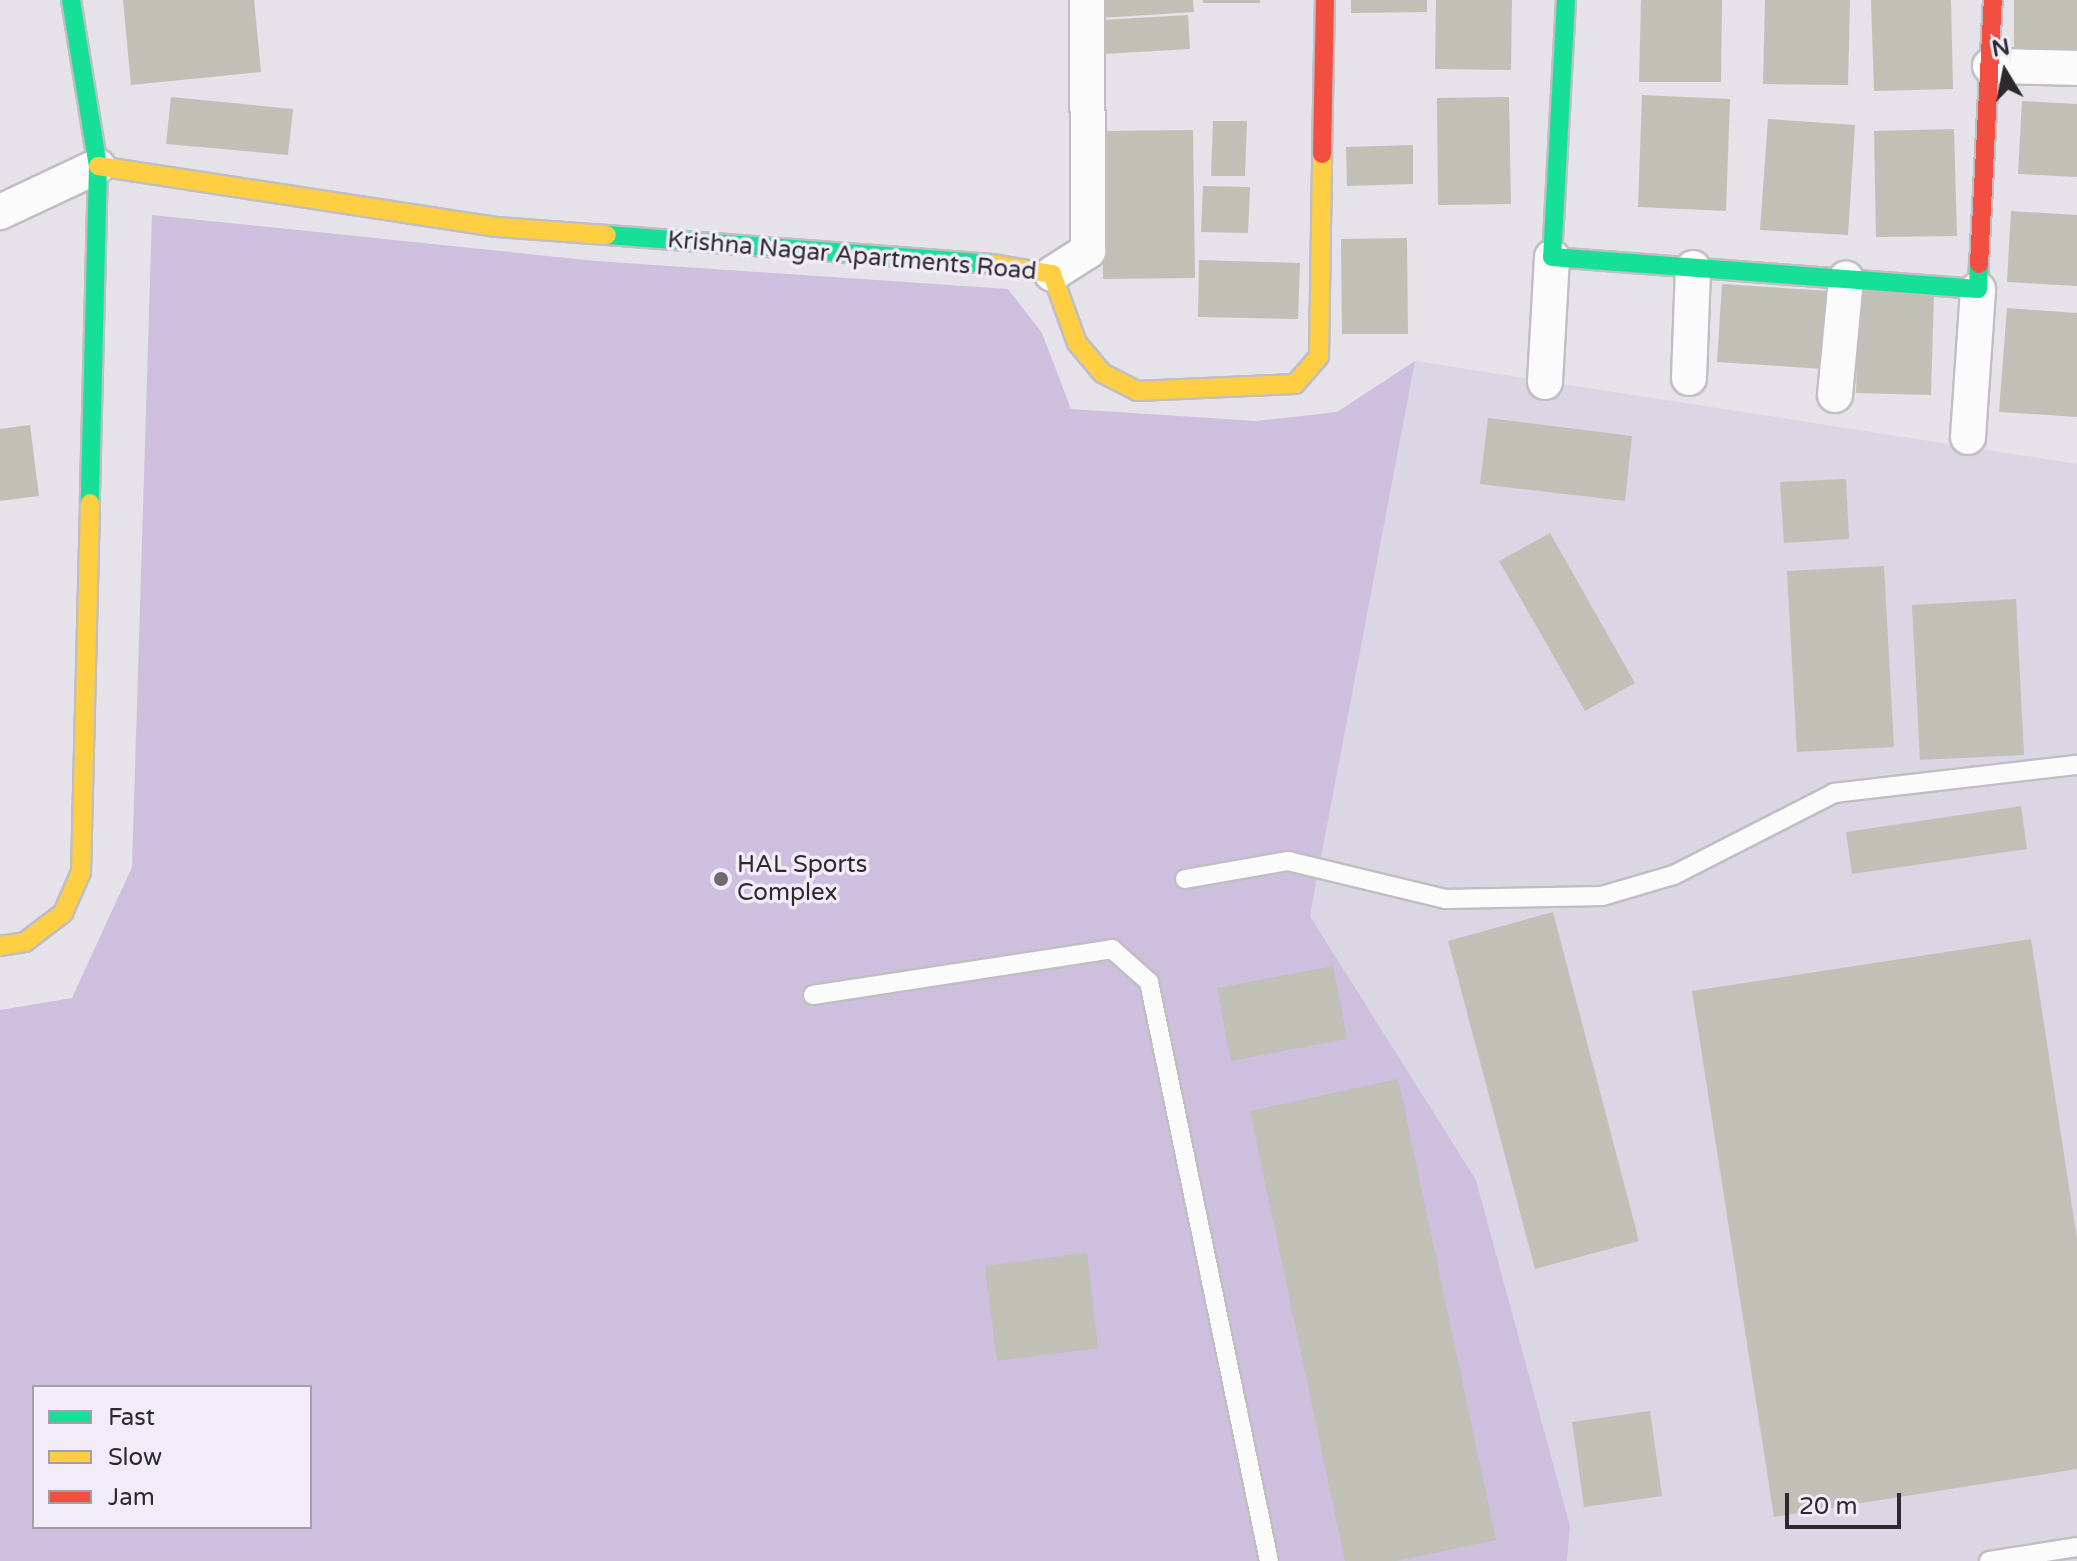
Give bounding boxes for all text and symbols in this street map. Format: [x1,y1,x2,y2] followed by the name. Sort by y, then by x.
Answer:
[1965,32,2045,112] north arrow
[1990,34,2012,63] text: N
[666,226,1038,286] street label: Krishna Nagar Apartments Road
[737,851,867,907] place label: HAL Sports Complex
[712,870,730,888] marker: HAL Sports Complex
[32,1385,312,1529] legend
[108,1403,155,1432] text: Fast
[108,1443,162,1472] text: Slow
[1789,1477,1905,1527] scale bar
[108,1483,155,1512] text: Jam
[1799,1492,1857,1521] text: 20 m

